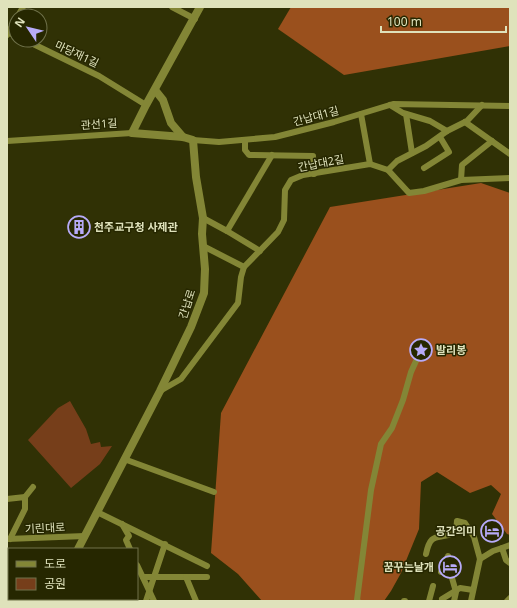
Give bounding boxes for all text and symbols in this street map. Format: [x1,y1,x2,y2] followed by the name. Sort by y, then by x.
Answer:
[8,8,48,48] north arrow
[381,8,506,34] scale bar
[387,13,422,30] text: 100 m
[11,14,28,30] text: N
[53,37,102,70] street label: 마당재1길
[291,102,340,129] street label: 간납대1길
[80,115,118,132] street label: 관선1길
[297,151,345,174] street label: 간납대2길
[66,214,92,240] building icon: 천주교구청 사제관
[94,219,178,234] place label: 천주교구청 사제관
[175,287,198,321] street label: 간납로
[408,337,434,363] place icon: 발리봉
[436,342,466,357] place label: 발리봉
[479,518,505,544] hotel icon: 공간의미
[24,519,66,536] street label: 기린대로
[436,523,476,538] place label: 공간의미
[8,548,138,600] legend
[437,554,463,580] hotel icon: 꿈꾸는날개
[44,555,66,572] text: 도로
[383,559,434,574] place label: 꿈꾸는날개
[44,575,66,592] text: 공원

